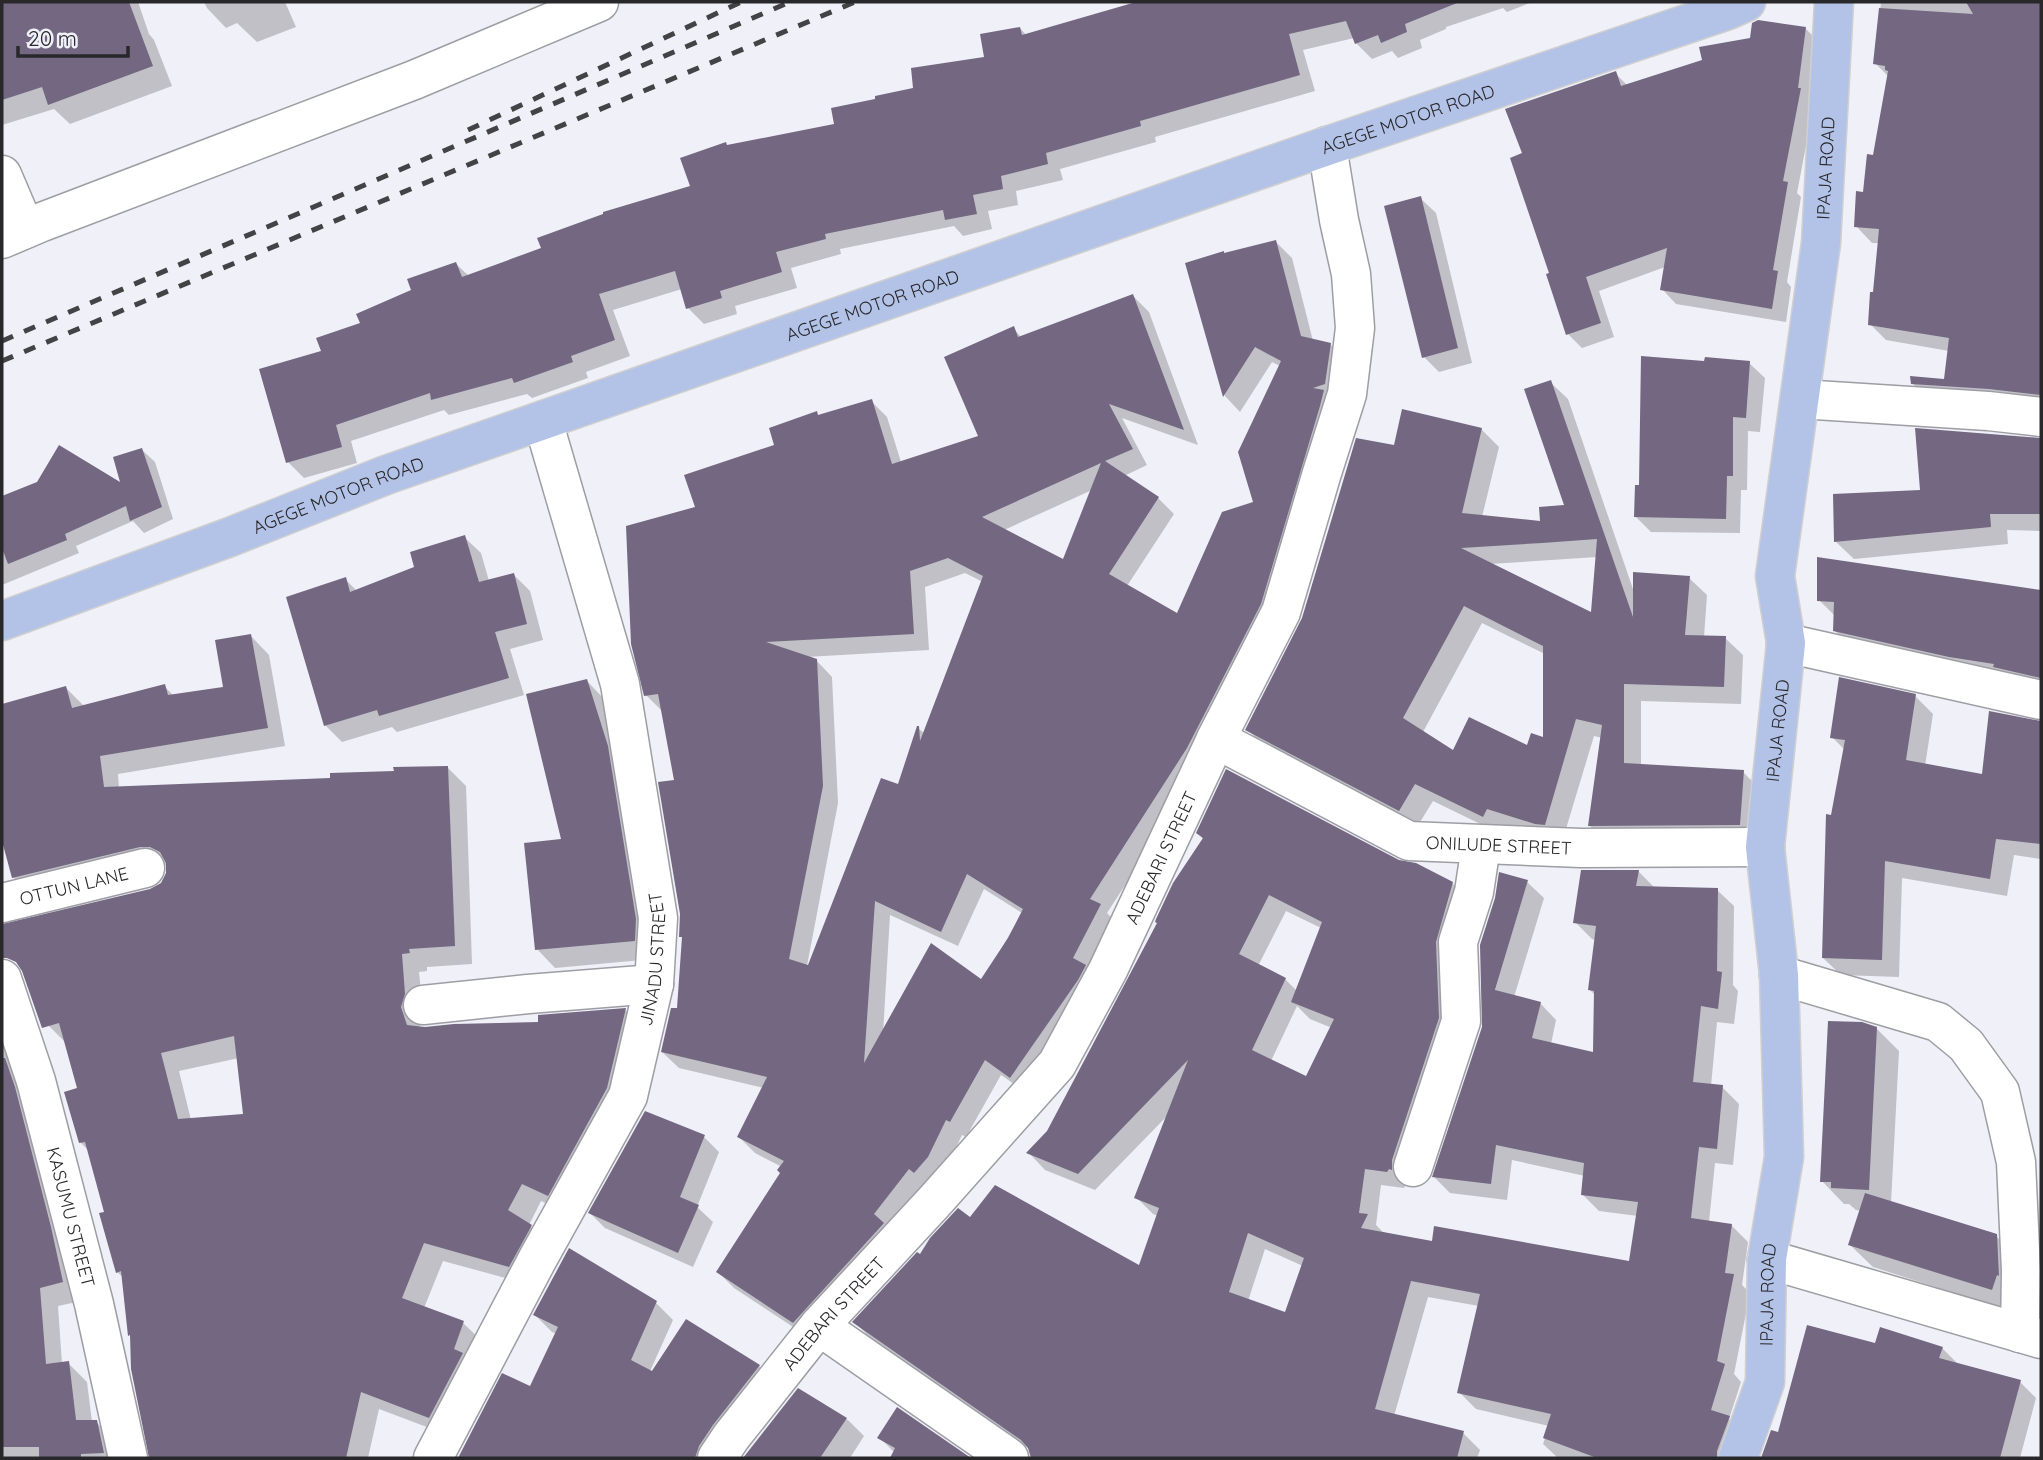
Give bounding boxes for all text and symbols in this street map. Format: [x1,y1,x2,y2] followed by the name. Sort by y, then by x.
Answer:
[18,14,128,58] scale bar
[28,25,77,51] text: 20 m
[1318,79,1498,159] street label: AGEGE MOTOR ROAD
[1811,116,1839,220] street label: IPAJA ROAD
[783,264,962,346] street label: AGEGE MOTOR ROAD
[249,451,427,538] street label: AGEGE MOTOR ROAD
[1760,678,1794,783] street label: IPAJA ROAD
[1120,787,1202,928] street label: ADEBARI STREET
[1425,830,1572,859] street label: ONILUDE STREET
[17,861,131,910] street label: OTTUN LANE
[633,890,670,1028] street label: JINADU STREET
[42,1144,101,1290] street label: KASUMU STREET
[1754,1241,1781,1346] street label: IPAJA ROAD
[777,1251,890,1375] street label: ADEBARI STREET

